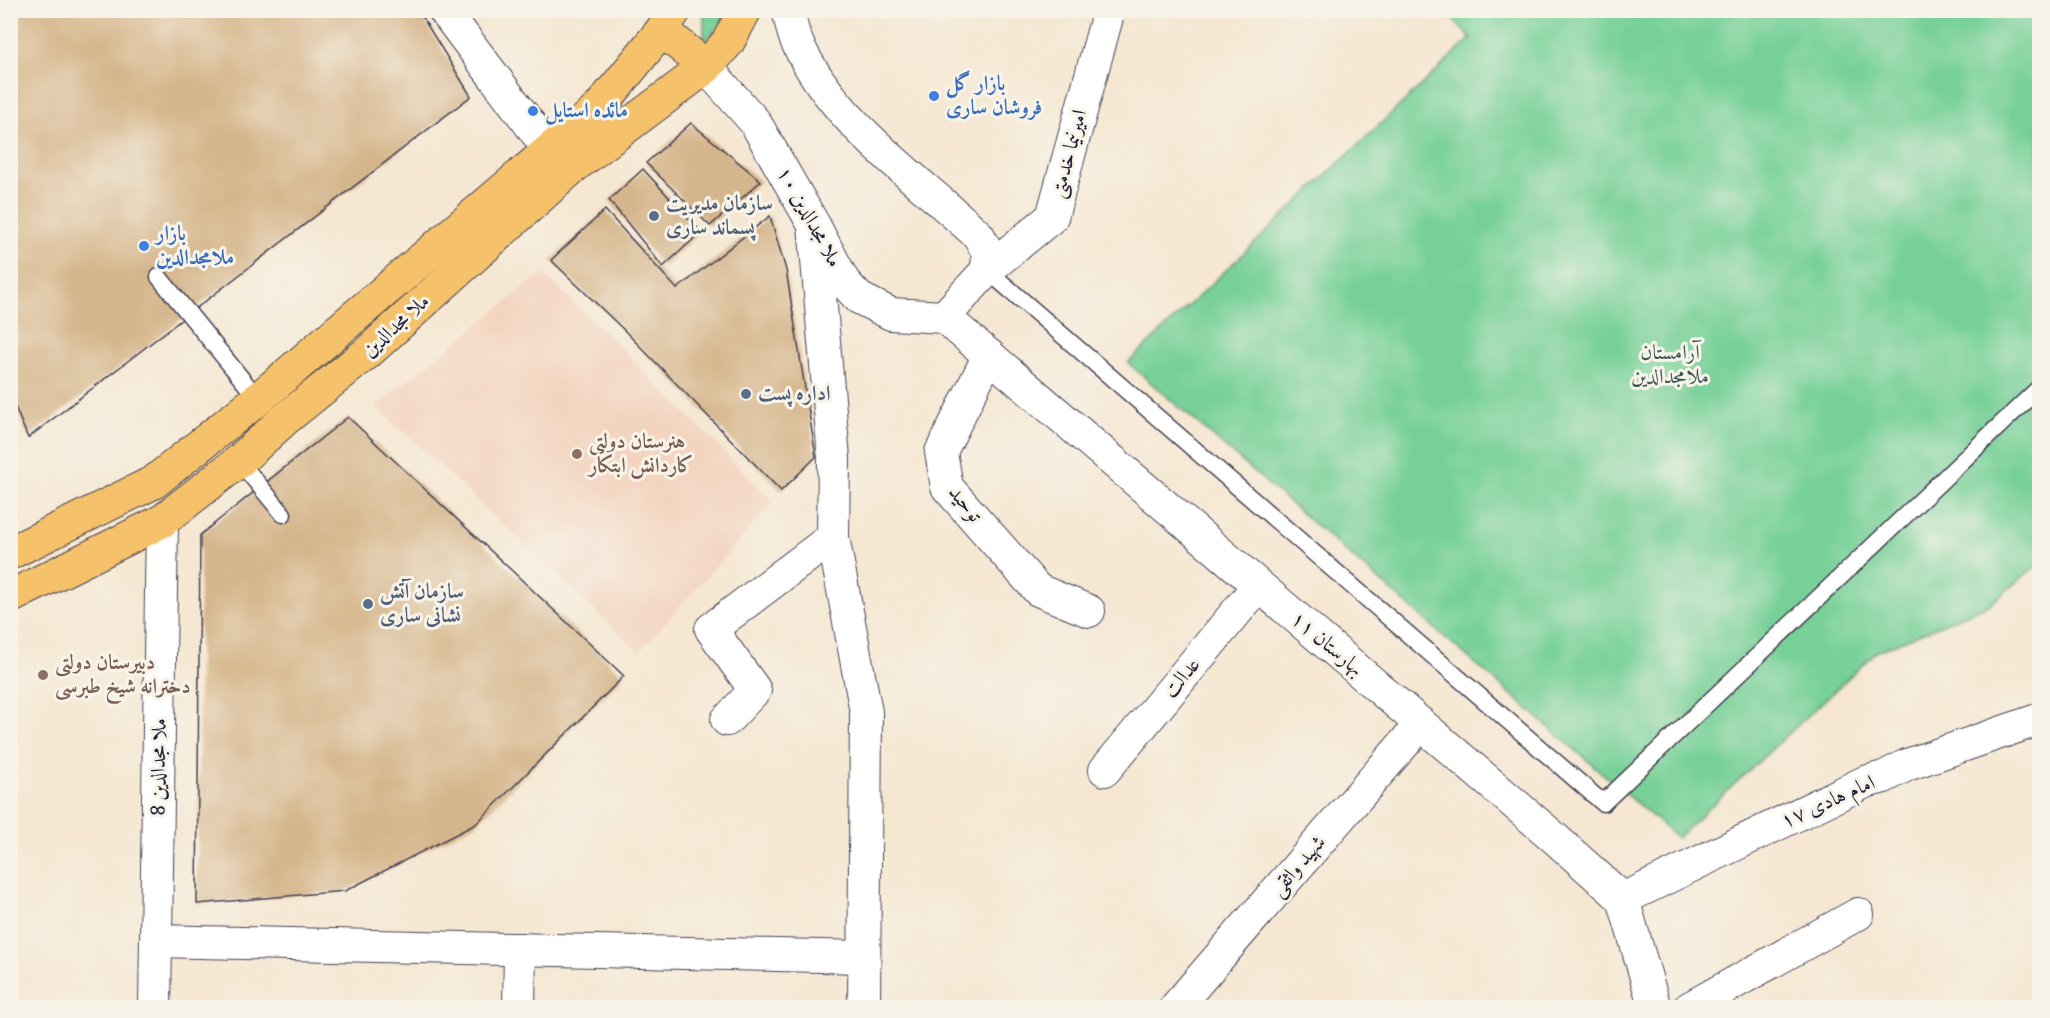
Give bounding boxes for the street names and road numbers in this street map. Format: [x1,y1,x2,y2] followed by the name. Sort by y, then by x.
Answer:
[1045,107,1094,201] street label: امیرنیما خدمتی
[771,162,847,272] street label: ملا مجدالدین ١٠
[357,289,435,363] street label: ملا مجدالدین
[942,480,988,529] street label: توحید
[1285,606,1369,682] street label: بهارستان ۱۱
[1158,652,1206,704] street label: عدالت
[145,718,173,816] street label: ملا مجدالدین 8
[1777,770,1881,838] street label: امام هادی ۱۷
[1264,830,1332,902] street label: شهید واثقی

